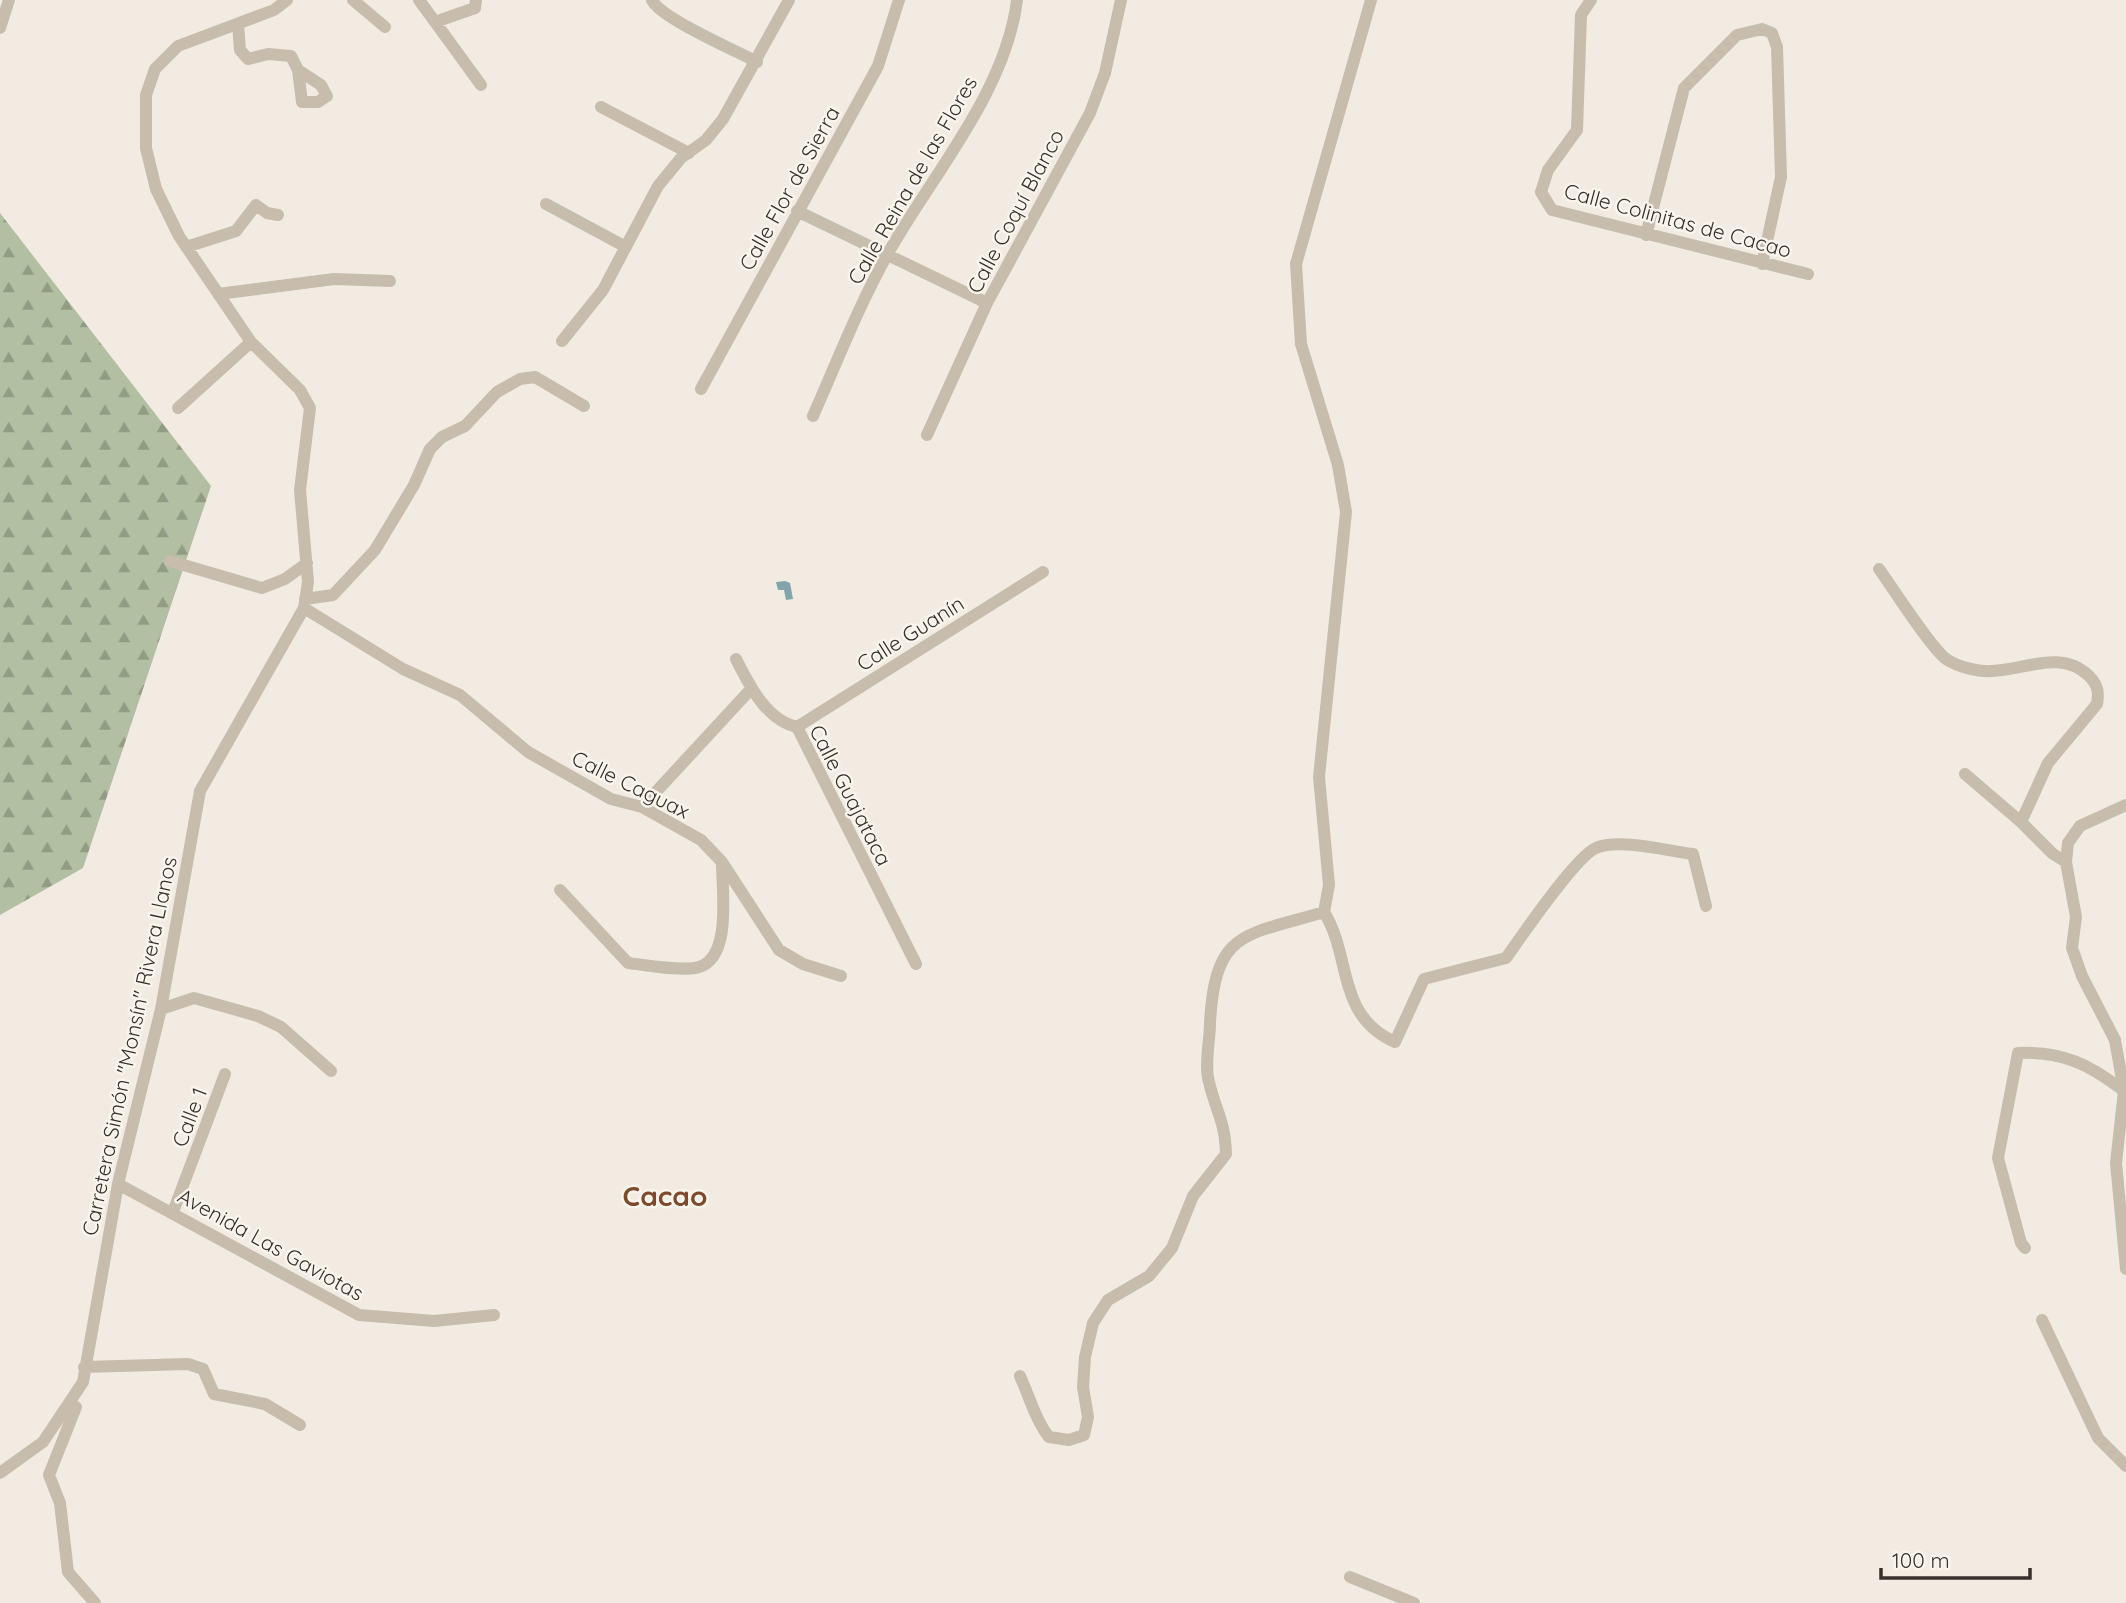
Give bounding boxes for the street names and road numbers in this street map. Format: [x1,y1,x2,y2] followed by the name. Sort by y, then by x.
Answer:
[842,71,982,289] street label: Calle Reina de las Flores
[733,101,845,275] street label: Calle Flor de Sierra
[961,125,1069,297] street label: Calle Coquí Blanco
[1561,177,1795,263] street label: Calle Colinitas de Cacao
[852,590,968,676] street label: Calle Guanín
[804,720,898,870] street label: Calle Guajataca
[568,744,694,824] street label: Calle Caguax
[76,854,182,1238] street label: Carretera Simón "Monsín" Rivera Llanos
[166,1084,212,1150] street label: Calle 1
[174,1182,368,1306] street label: Avenida Las Gaviotas

